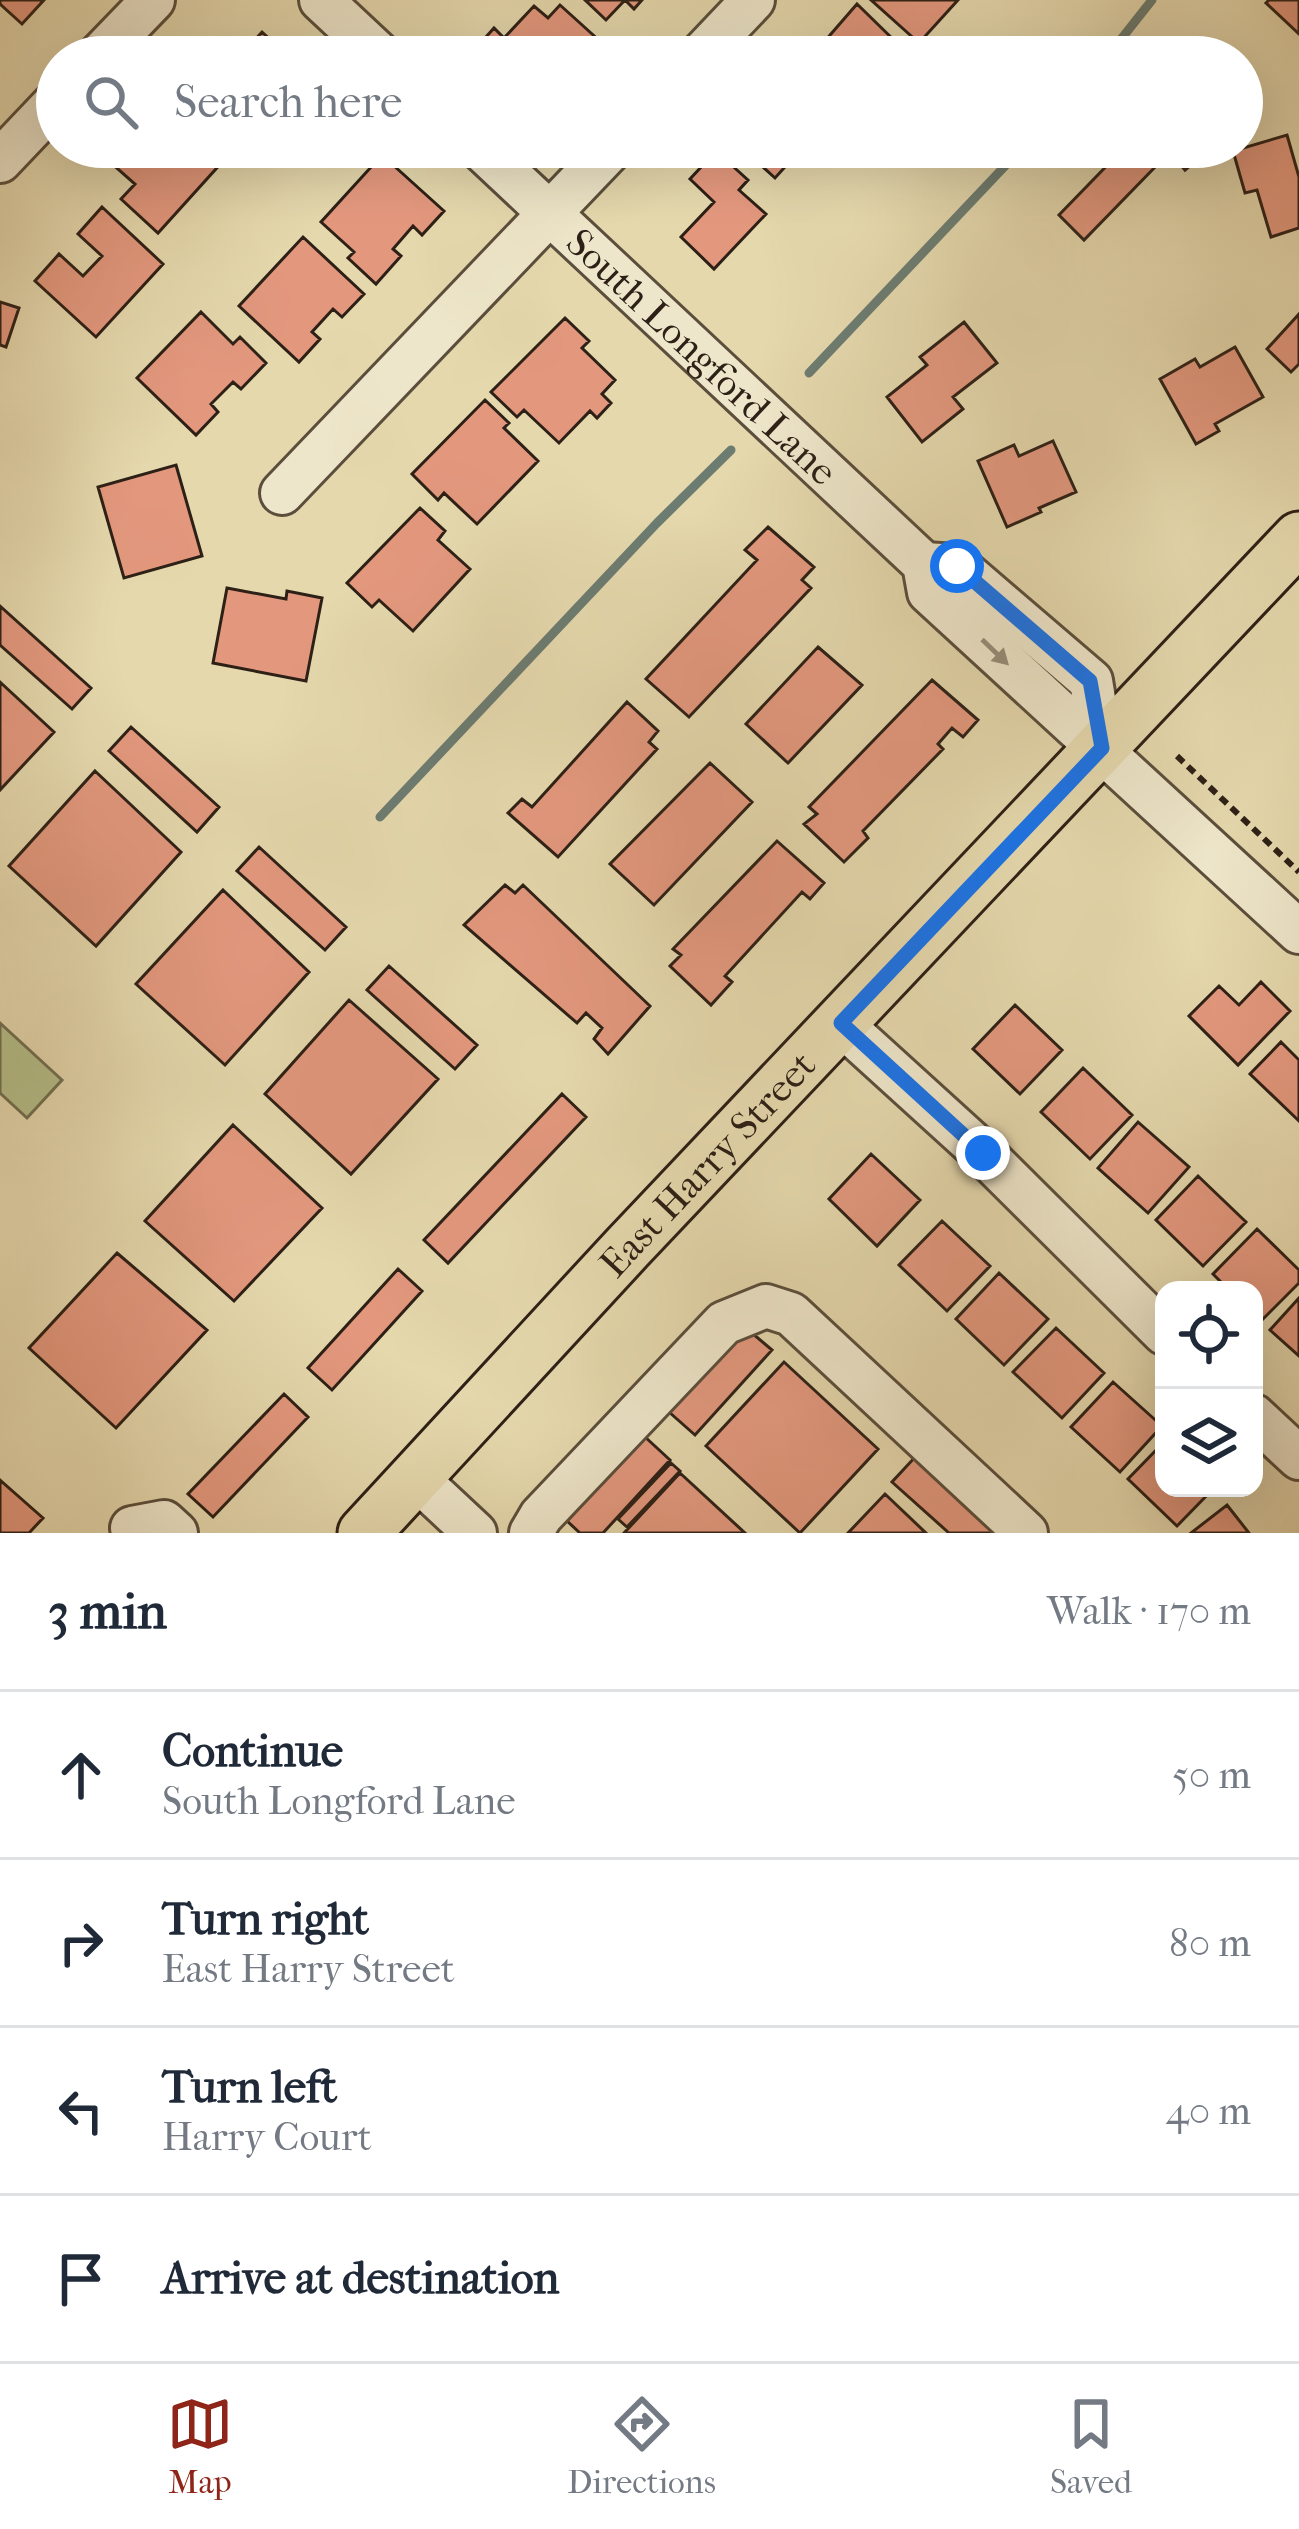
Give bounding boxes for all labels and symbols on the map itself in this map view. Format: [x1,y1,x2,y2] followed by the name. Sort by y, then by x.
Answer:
[557,219,846,495] street label: South Longford Lane
[930,539,984,593] route start
[980,637,1009,665] one-way arrow
[590,1042,825,1286] street label: East Harry Street
[956,1126,1010,1180] route end

